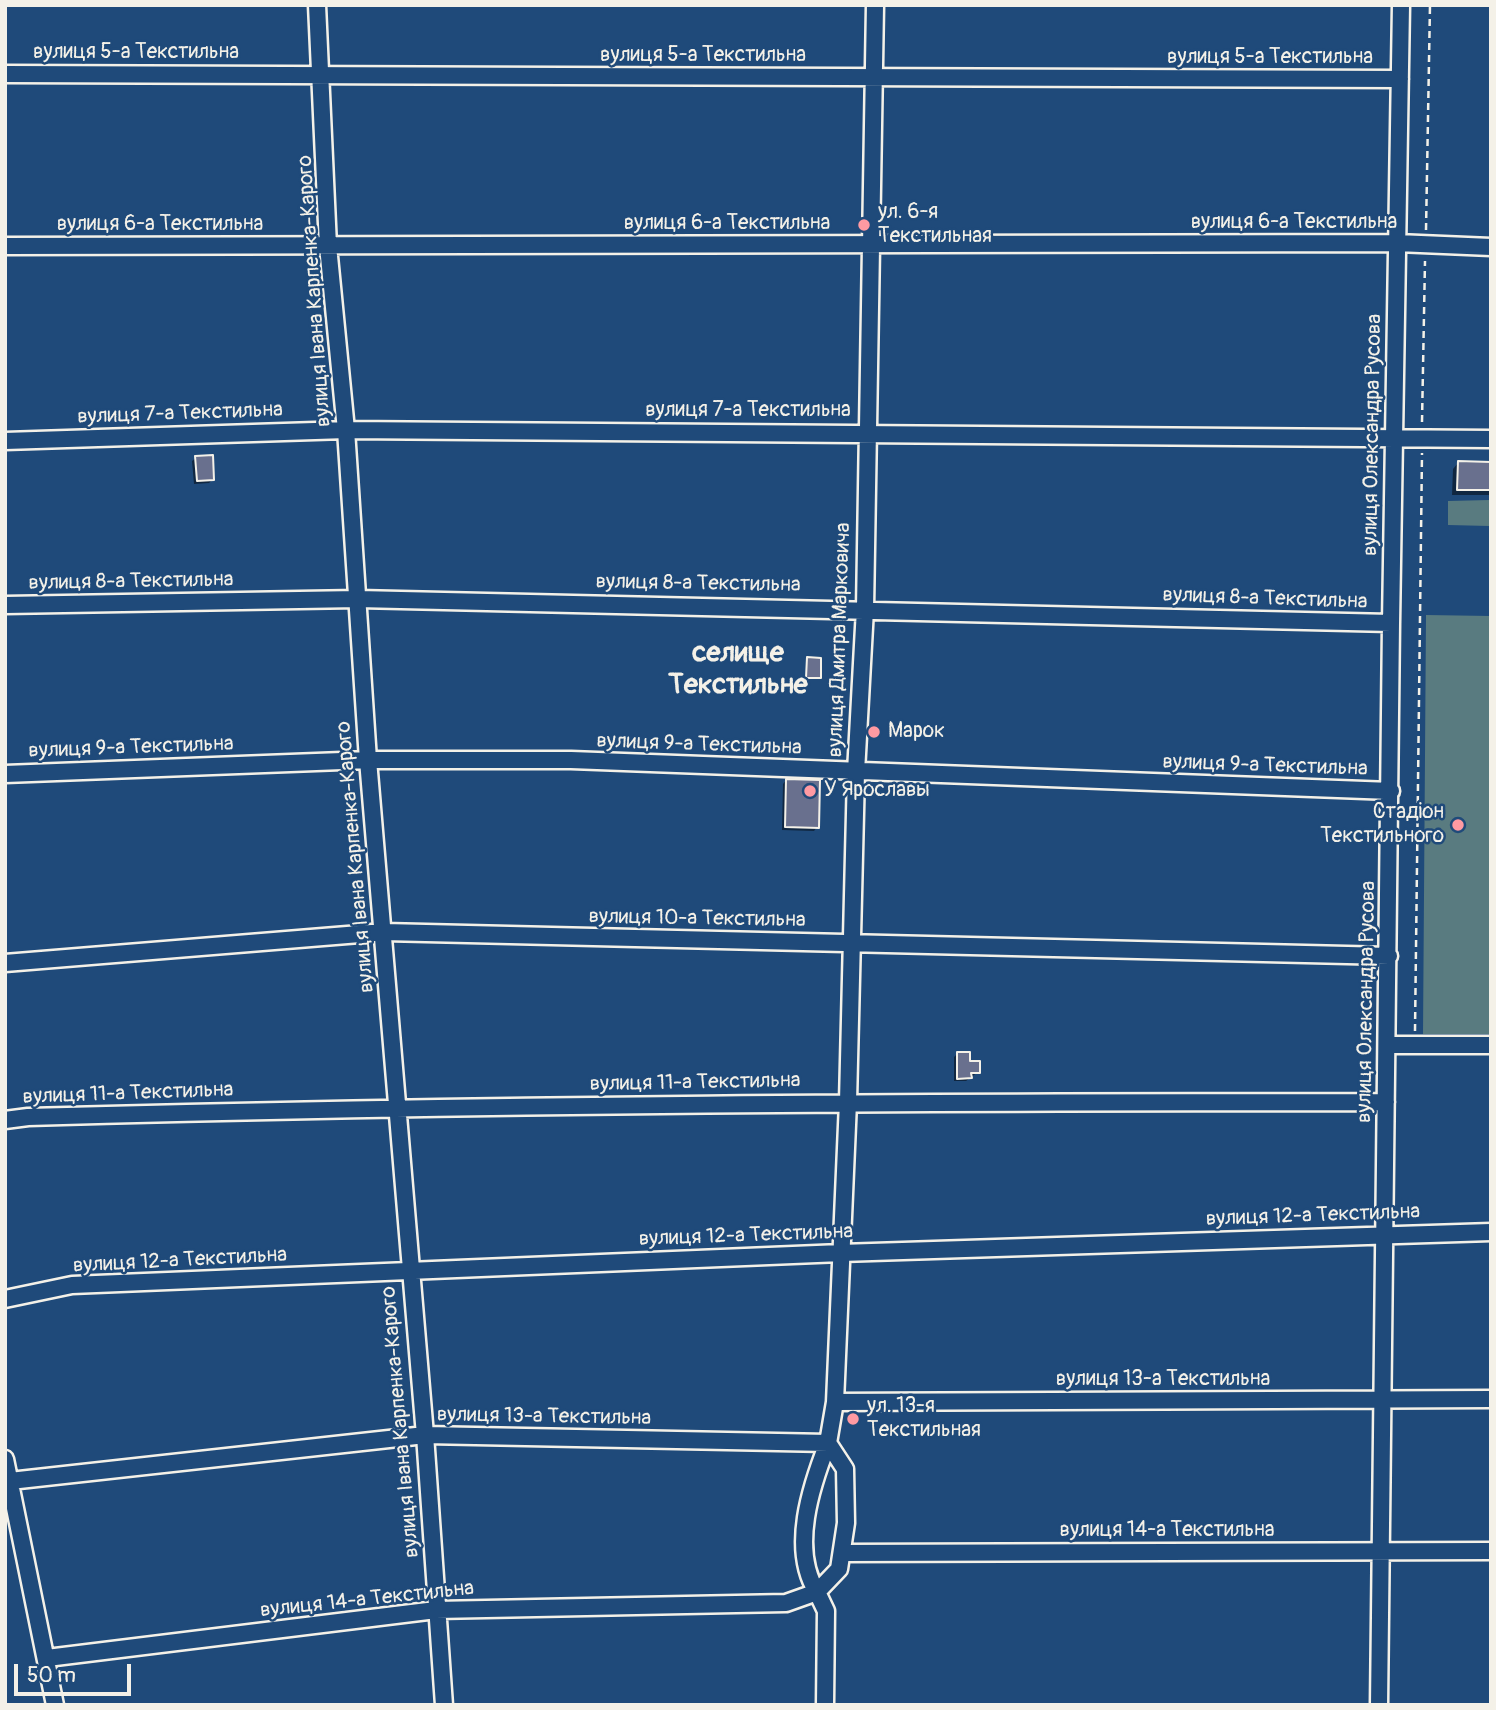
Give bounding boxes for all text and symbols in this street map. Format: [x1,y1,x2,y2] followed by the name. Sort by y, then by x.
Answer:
[33,40,239,66] street label: вулиця 5-а Текстильна
[600,43,806,69] street label: вулиця 5-а Текстильна
[1167,45,1373,71] street label: вулиця 5-а Текстильна
[293,154,337,428] street label: вулиця Івана Карпенка-Карого
[878,200,992,250] place label: ул. 6-я Текстильная
[1191,210,1397,236] street label: вулиця 6-а Текстильна
[624,211,830,237] street label: вулиця 6-а Текстильна
[57,212,263,238] street label: вулиця 6-а Текстильна
[856,217,872,233] marker: ул. 6-я Текстильная
[1358,314,1388,556] street label: вулиця Олександра Русова
[77,398,283,430] street label: вулиця 7-а Текстильна
[645,398,851,424] street label: вулиця 7-а Текстильна
[823,522,857,758] street label: вулиця Дмитра Марковича
[28,568,234,596] street label: вулиця 8-а Текстильна
[595,570,801,598] street label: вулиця 8-а Текстильна
[1162,583,1368,615] street label: вулиця 8-а Текстильна
[668,637,808,703] district label: селище Текстильне
[888,719,945,745] place label: Марок
[332,720,380,994] street label: вулиця Івана Карпенка-Карого
[866,724,882,740] marker: Марок
[596,729,802,761] street label: вулиця 9-а Текстильна
[28,732,234,764] street label: вулиця 9-а Текстильна
[1162,750,1368,782] street label: вулиця 9-а Текстильна
[824,778,930,804] place label: У Ярославы
[802,783,818,799] marker: У Ярославы
[1320,800,1444,850] place label: Стадіон Текстильного
[1450,817,1466,833] marker: Стадіон Текстильного
[1352,881,1382,1123] street label: вулиця Олександра Русова
[588,905,806,933] street label: вулиця 10-а Текстильна
[589,1069,801,1097] street label: вулиця 11-а Текстильна
[22,1078,234,1110] street label: вулиця 11-а Текстильна
[1205,1200,1421,1232] street label: вулиця 12-а Текстильна
[638,1220,854,1252] street label: вулиця 12-а Текстильна
[72,1243,288,1279] street label: вулиця 12-а Текстильна
[377,1285,425,1559] street label: вулиця Івана Карпенка-Карого
[1056,1367,1270,1393] street label: вулиця 13-а Текстильна
[867,1394,981,1444] place label: ул. 13-я Текстильная
[437,1403,651,1431] street label: вулиця 13-а Текстильна
[845,1411,861,1427] marker: ул. 13-я Текстильная
[1060,1518,1274,1544] street label: вулиця 14-а Текстильна
[259,1576,475,1624] street label: вулиця 14-а Текстильна
[18,1650,135,1694] scale bar
[27,1662,76,1689] text: 50 m

